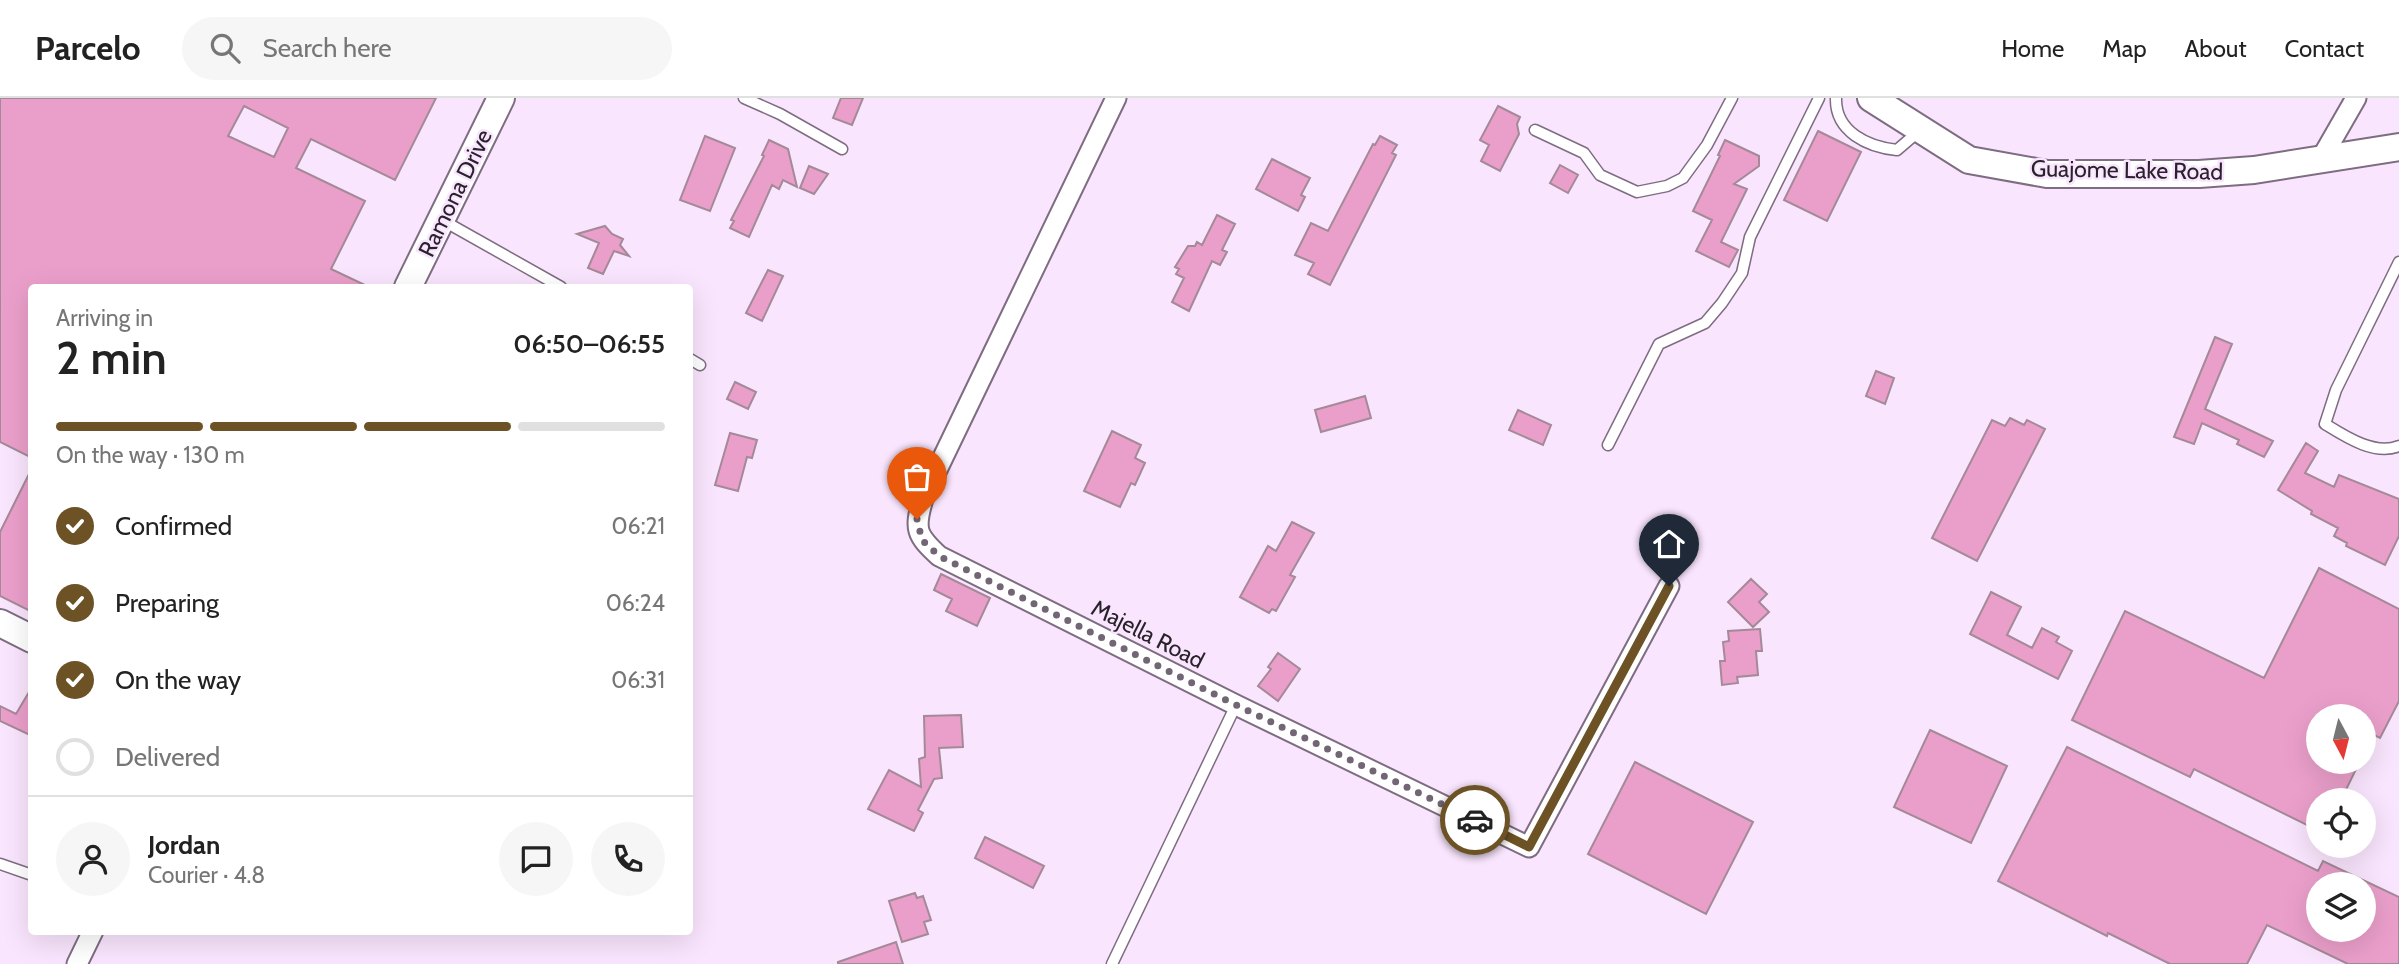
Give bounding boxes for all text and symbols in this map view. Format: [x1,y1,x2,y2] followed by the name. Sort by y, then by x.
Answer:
[182,17,672,80] search box
[35,28,140,68] text: Parcelo
[206,29,244,67] icon: search
[262,32,392,64] text: Search here
[2001,34,2064,63] text: Home
[2102,34,2147,63] text: Map
[2185,34,2247,63] text: About
[2285,34,2364,63] text: Contact
[412,125,498,261] street label: Ramona Drive
[2031,154,2223,186] street label: Guajome Lake Road
[56,304,153,332] text: Arriving in
[513,328,665,360] text: 06:50–06:55
[56,330,167,386] text: 2 min
[56,441,245,469] text: On the way · 130 m
[887,447,947,519] pin
[898,458,936,496] icon: bag
[56,507,94,545] icon: check
[115,510,232,542] text: Confirmed
[612,512,665,540] text: 06:21
[1639,514,1699,586] pin
[1650,525,1688,563] icon: home
[56,584,94,622] icon: check
[115,587,219,619] text: Preparing
[606,589,665,617] text: 06:24
[1087,594,1209,674] street label: Majella Road
[56,661,94,699] icon: check
[115,664,241,696] text: On the way
[611,666,665,694] text: 06:31
[2306,704,2376,774] north arrow
[2306,704,2376,942] map controls
[115,741,220,773] text: Delivered
[1440,785,1510,855] courier
[2306,788,2376,858] button: locate
[1456,801,1494,839] icon: car
[56,822,130,896] button: person
[499,822,573,896] button: chat
[591,822,665,896] button: phone
[148,829,220,861] text: Jordan
[148,861,265,889] text: Courier · 4.8
[2306,872,2376,942] button: layers

